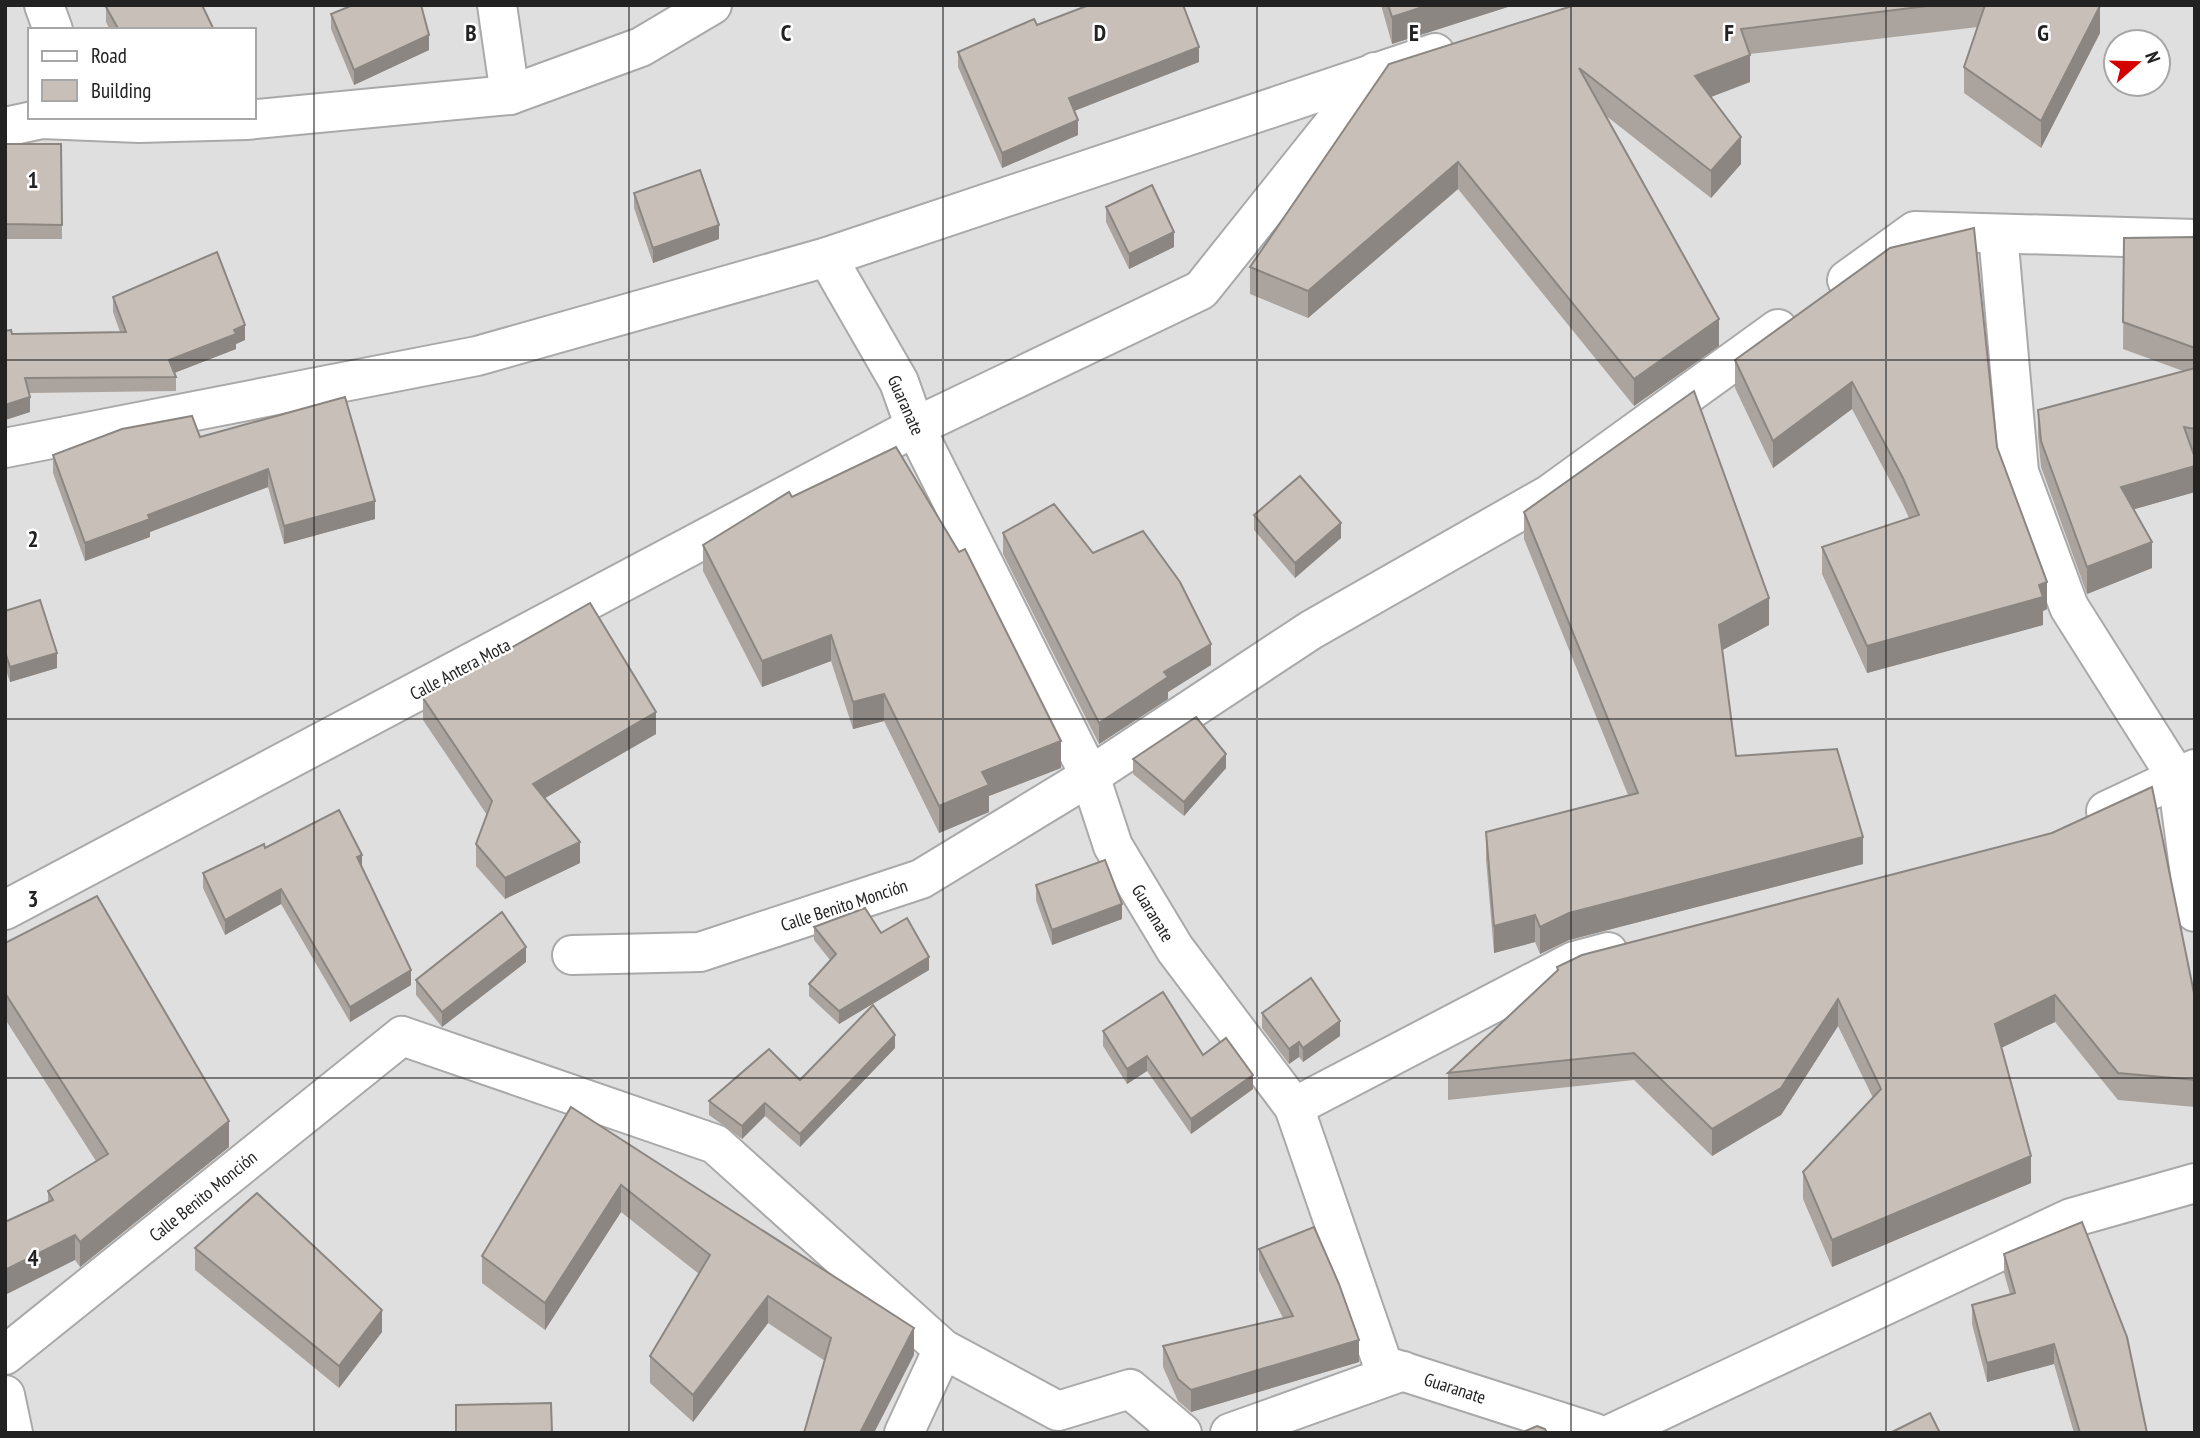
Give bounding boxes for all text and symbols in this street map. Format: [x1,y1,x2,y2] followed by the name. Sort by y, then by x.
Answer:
[465,18,477,47] text: B
[781,18,792,47] text: C
[1094,18,1106,47] text: D
[1409,18,1419,47] text: E
[1724,18,1734,47] text: F
[2037,18,2049,47] text: G
[28,28,256,119] legend
[2102,28,2172,98] north arrow
[91,42,127,69] text: Road
[2140,48,2166,66] text: N
[91,77,151,104] text: Building
[28,165,39,194] text: 1
[883,371,929,439] street label: Guaranate
[28,524,39,553] text: 2
[406,633,514,705] street label: Calle Antera Mota
[778,874,910,936] street label: Calle Benito Monción
[1127,880,1179,946] street label: Guaranate
[28,884,39,913] text: 3
[144,1145,262,1247] street label: Calle Benito Monción
[28,1243,39,1272] text: 4
[1421,1367,1489,1409] street label: Guaranate

